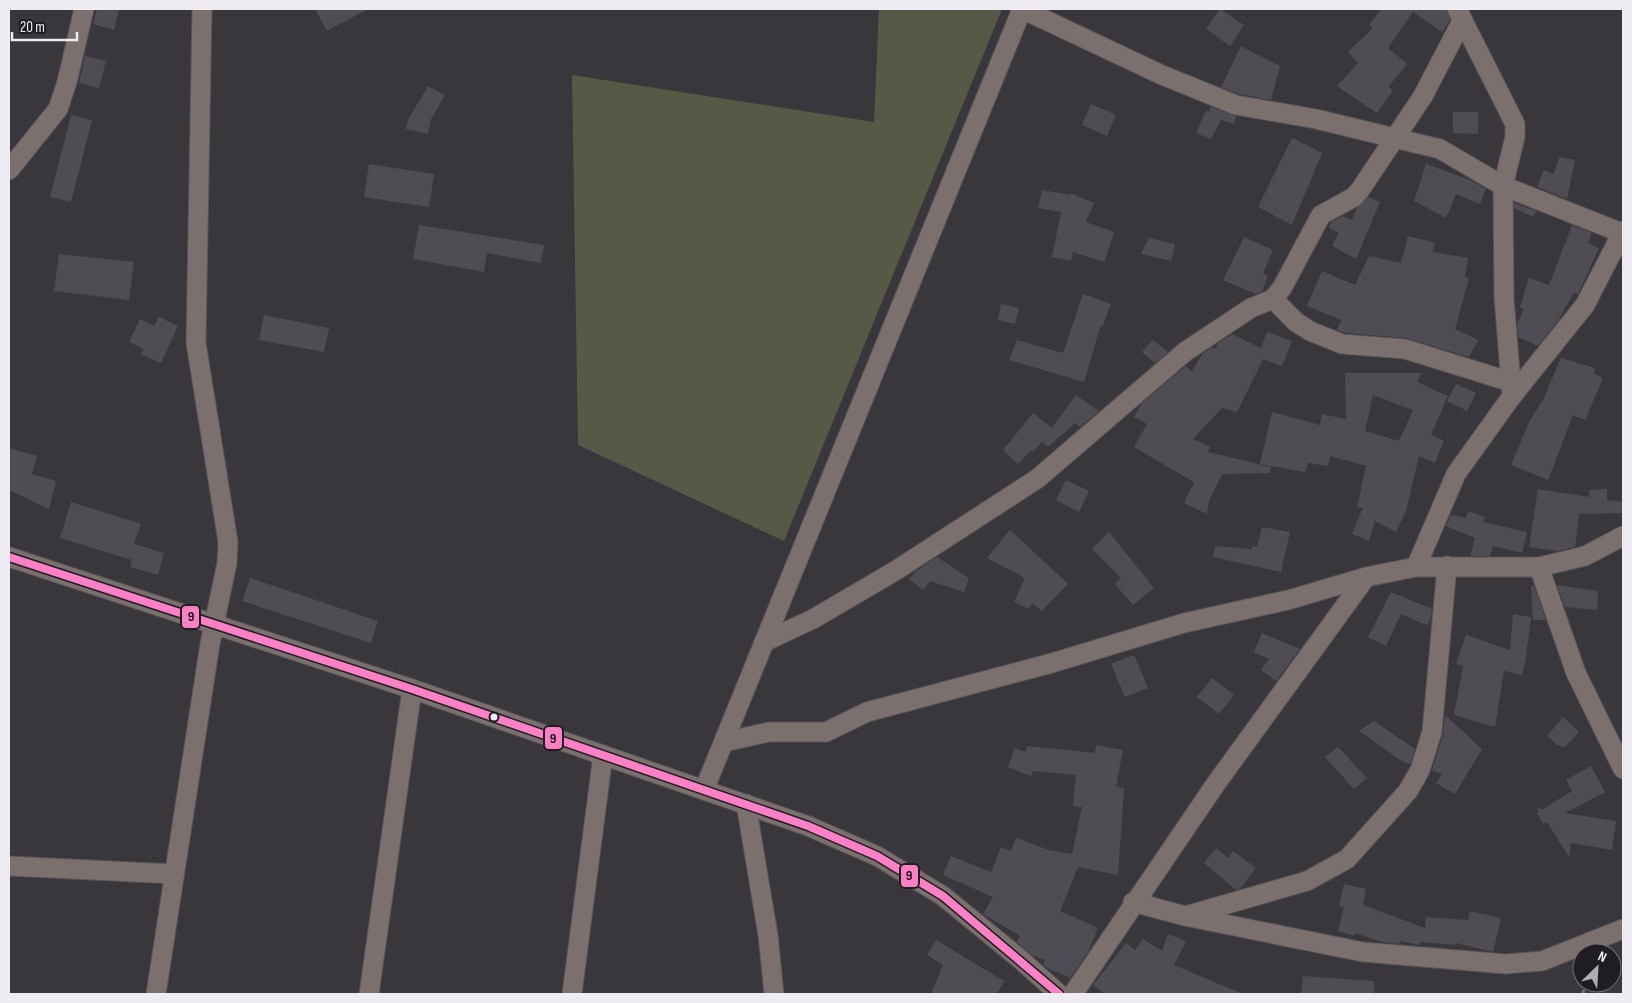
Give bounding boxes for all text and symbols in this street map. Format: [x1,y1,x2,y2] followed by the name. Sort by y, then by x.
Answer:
[12,10,78,42] scale bar
[20,18,45,37] text: 20 m
[181,605,200,629] line badge: 9
[188,608,195,625] text: 9
[489,712,499,722] unlabelled marker
[544,726,563,750] line badge: 9
[550,730,557,747] text: 9
[900,864,919,888] line badge: 9
[906,867,913,884] text: 9
[1572,943,1622,993] north arrow
[1595,947,1609,966] text: N

